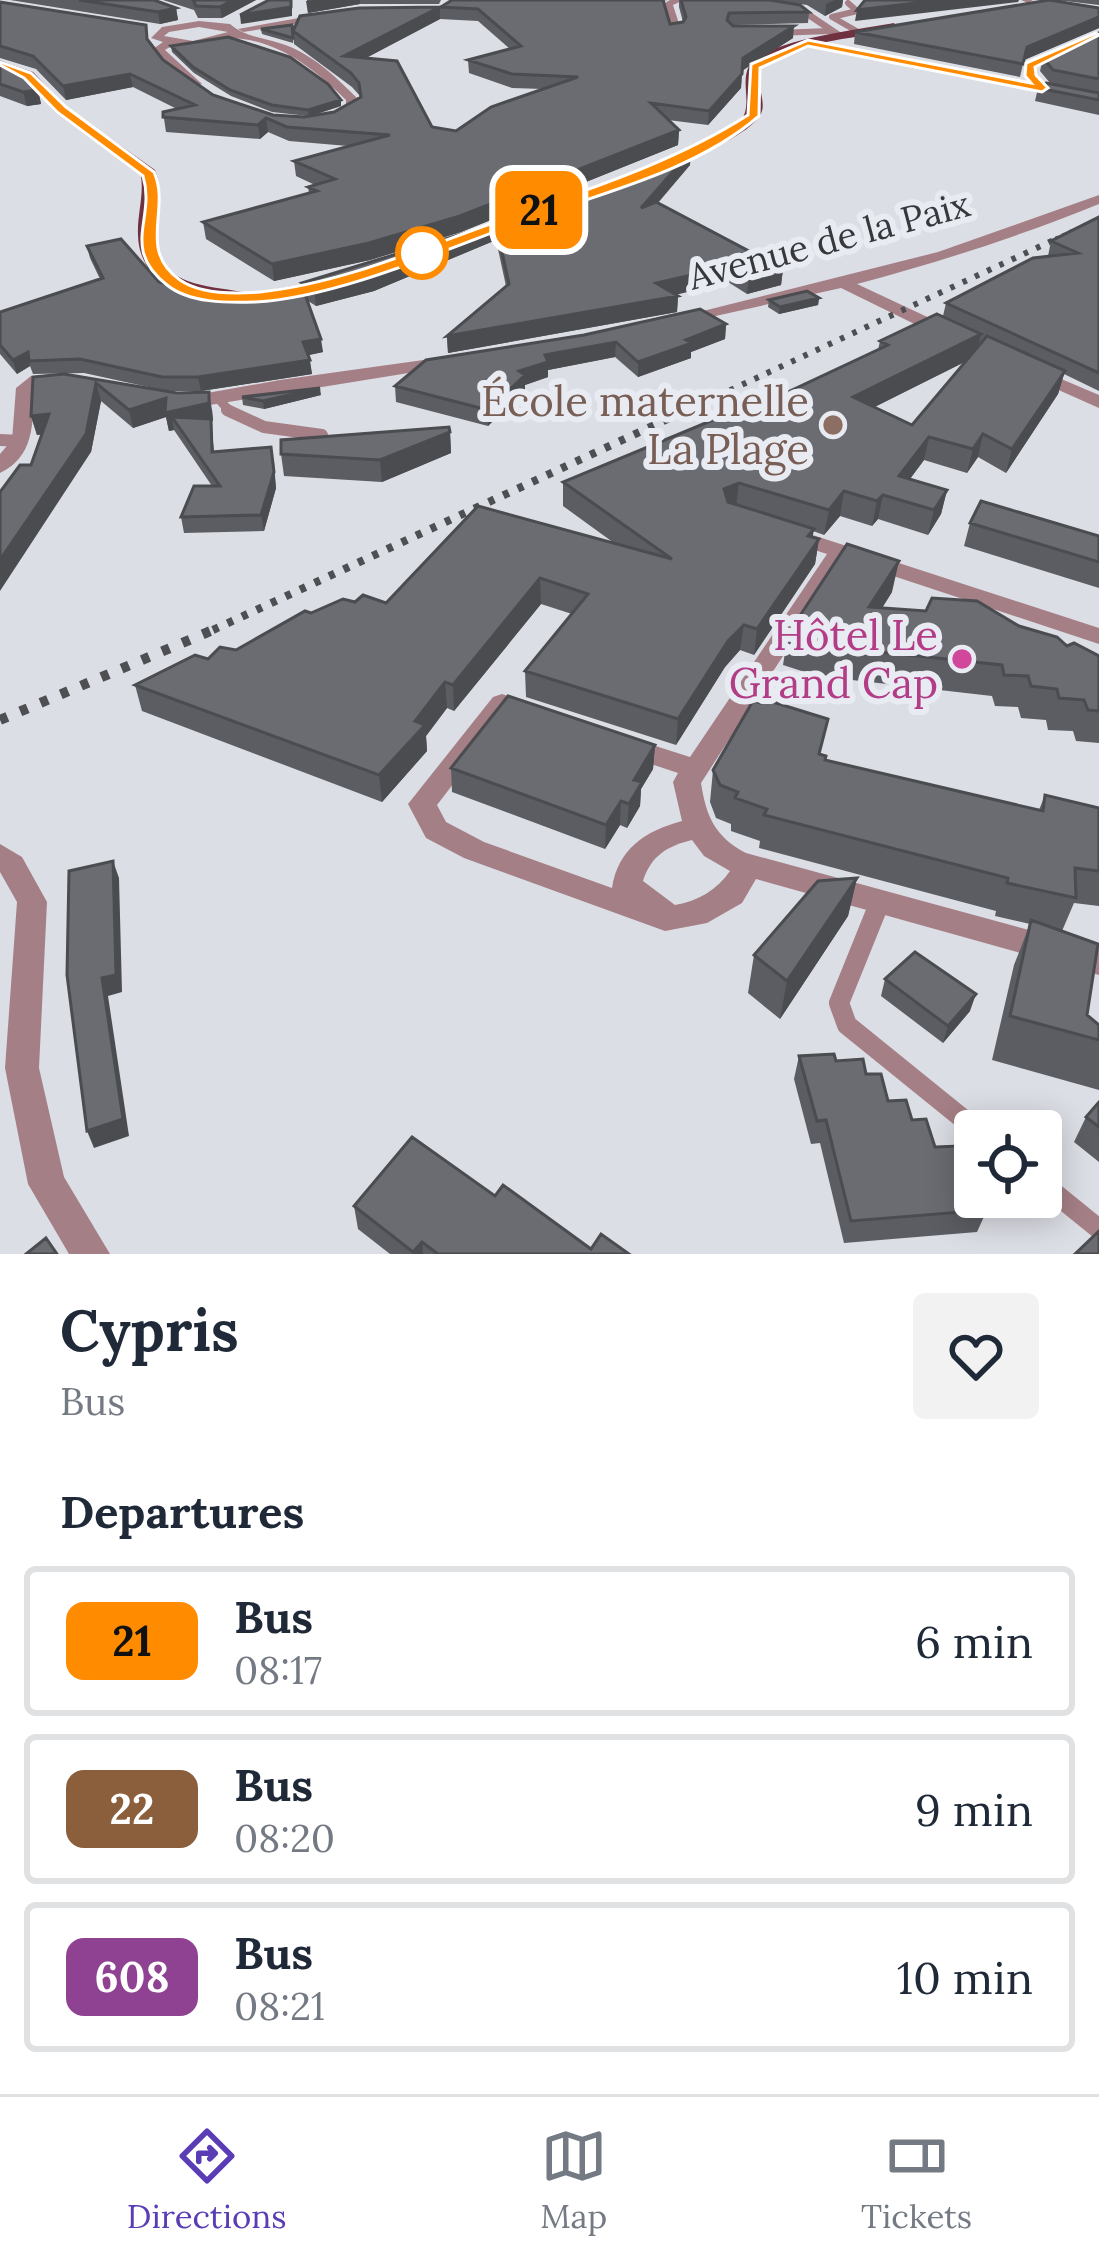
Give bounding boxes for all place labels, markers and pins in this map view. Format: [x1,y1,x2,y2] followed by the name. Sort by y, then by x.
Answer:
[397,228,447,278] unlabelled marker
[481,374,809,476] place label: École maternelle La Plage
[820,412,846,438] marker: École maternelle La Plage
[729,608,938,710] place label: Hôtel Le Grand Cap
[949,646,975,672] marker: Hôtel Le Grand Cap

